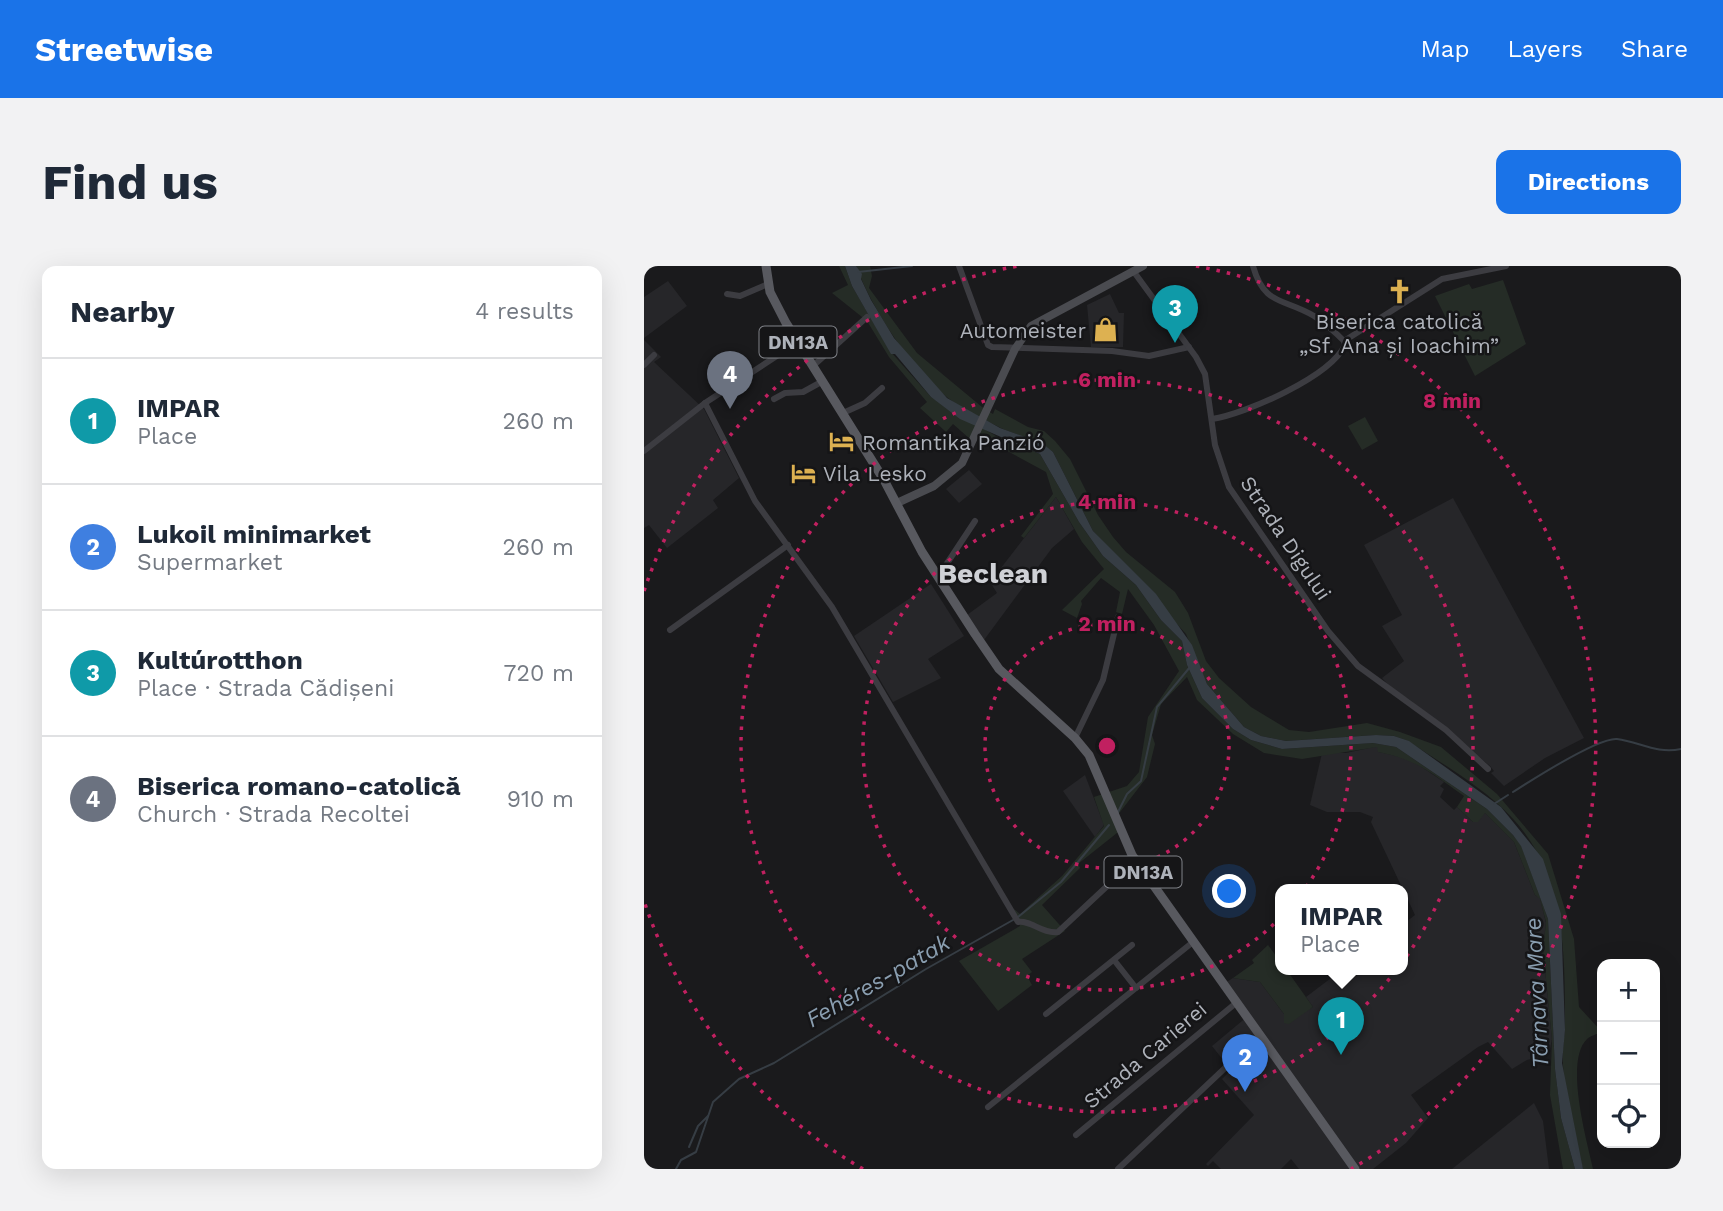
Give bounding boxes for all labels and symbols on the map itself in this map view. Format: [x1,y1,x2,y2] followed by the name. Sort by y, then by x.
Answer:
[1385,278,1413,306] church icon: Biserica catolică „Sf. Ana și Ioachim”
[1152,285,1198,343] pin: 3
[1299,309,1499,358] place label: Biserica catolică „Sf. Ana și Ioachim”
[1092,316,1120,344] shop icon: Automeister
[960,318,1086,343] place label: Automeister
[760,326,836,358] road number: DN13A
[707,351,753,409] pin: 4
[1078,367,1136,392] text: 6 min
[1423,388,1481,413] text: 8 min
[828,428,856,456] hotel icon: Romantika Panzió
[862,430,1045,455] place label: Romantika Panzió
[789,459,817,487] hotel icon: Vila Lesko
[823,461,927,486] place label: Vila Lesko
[1235,471,1337,605] street label: Strada Digului
[1078,489,1136,514] text: 4 min
[938,557,1048,590] district label: Beclean
[1078,611,1136,636] text: 2 min
[1095,734,1119,758] centre of rings
[1105,856,1182,888] road number: DN13A
[1212,874,1246,908] your location
[1520,917,1554,1069] water label: Târnava Mare
[801,928,956,1033] water label: Fehéres-patak
[1078,996,1212,1114] street label: Strada Carierei
[1318,997,1364,1055] pin: 1
[1222,1034,1268,1092] pin: 2

